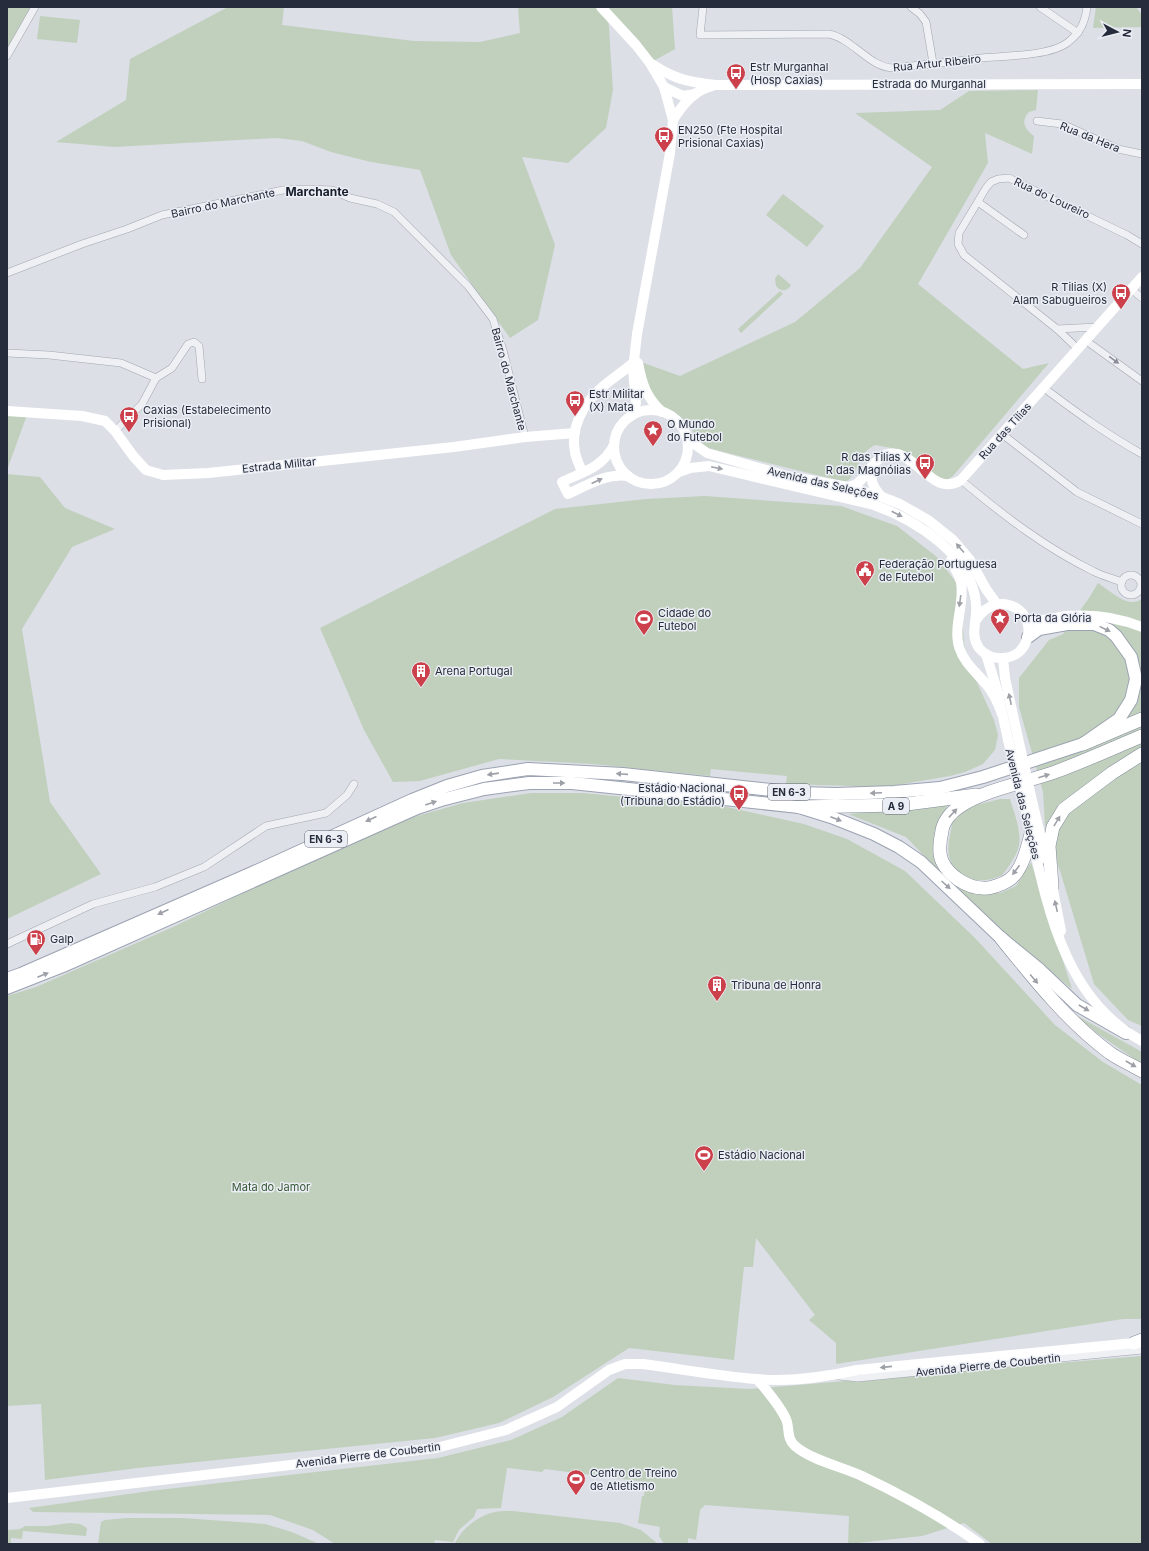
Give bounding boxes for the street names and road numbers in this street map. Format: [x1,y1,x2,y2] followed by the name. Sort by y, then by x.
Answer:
[892,51,982,75] street label: Rua Artur Ribeiro
[872,77,986,91] street label: Estrada do Murganhal
[1058,119,1122,155] street label: Rua da Hera
[1012,174,1093,222] street label: Rua do Loureiro
[170,185,276,221] street label: Bairro do Marchante
[489,326,529,432] street label: Bairro do Marchante
[976,400,1034,462] street label: Rua das Tílias
[241,454,317,476] street label: Estrada Militar
[766,463,880,503] street label: Avenida das Seleções
[1002,747,1044,861] street label: Avenida das Seleções
[768,784,810,800] road number: EN 6-3
[883,798,909,814] road number: A 9
[305,831,347,847] road number: EN 6-3
[915,1350,1061,1380] street label: Avenida Pierre de Coubertin
[295,1439,441,1471] street label: Avenida Pierre de Coubertin

